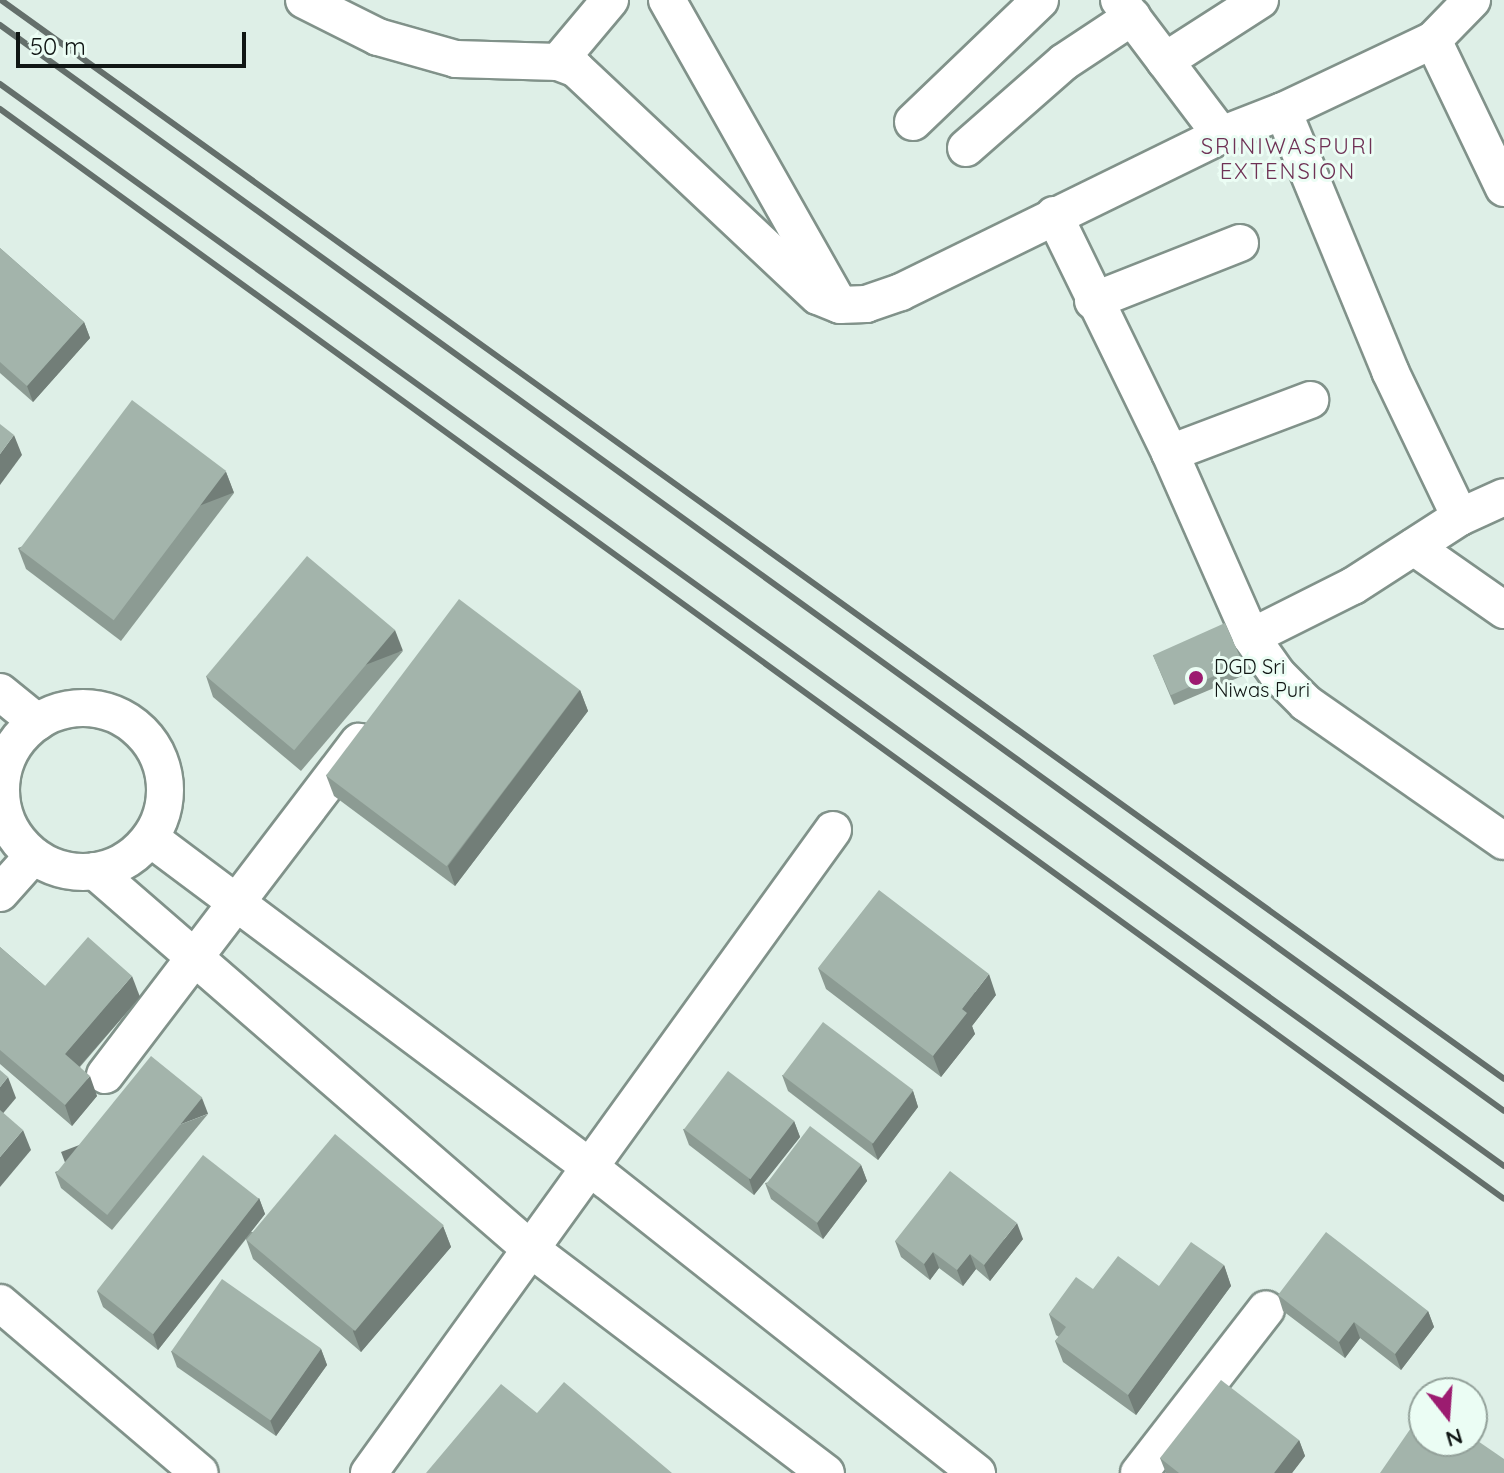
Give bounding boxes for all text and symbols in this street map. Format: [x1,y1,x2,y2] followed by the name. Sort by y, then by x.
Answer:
[20,16,250,66] scale bar
[30,31,86,61] text: 50 m
[1201,133,1375,184] district label: SRINIWASPURI EXTENSION
[1214,654,1310,701] place label: DGD Sri Niwas Puri
[1185,667,1207,689] marker: DGD Sri Niwas Puri
[1408,1377,1488,1457] north arrow
[1443,1422,1466,1454] text: N

